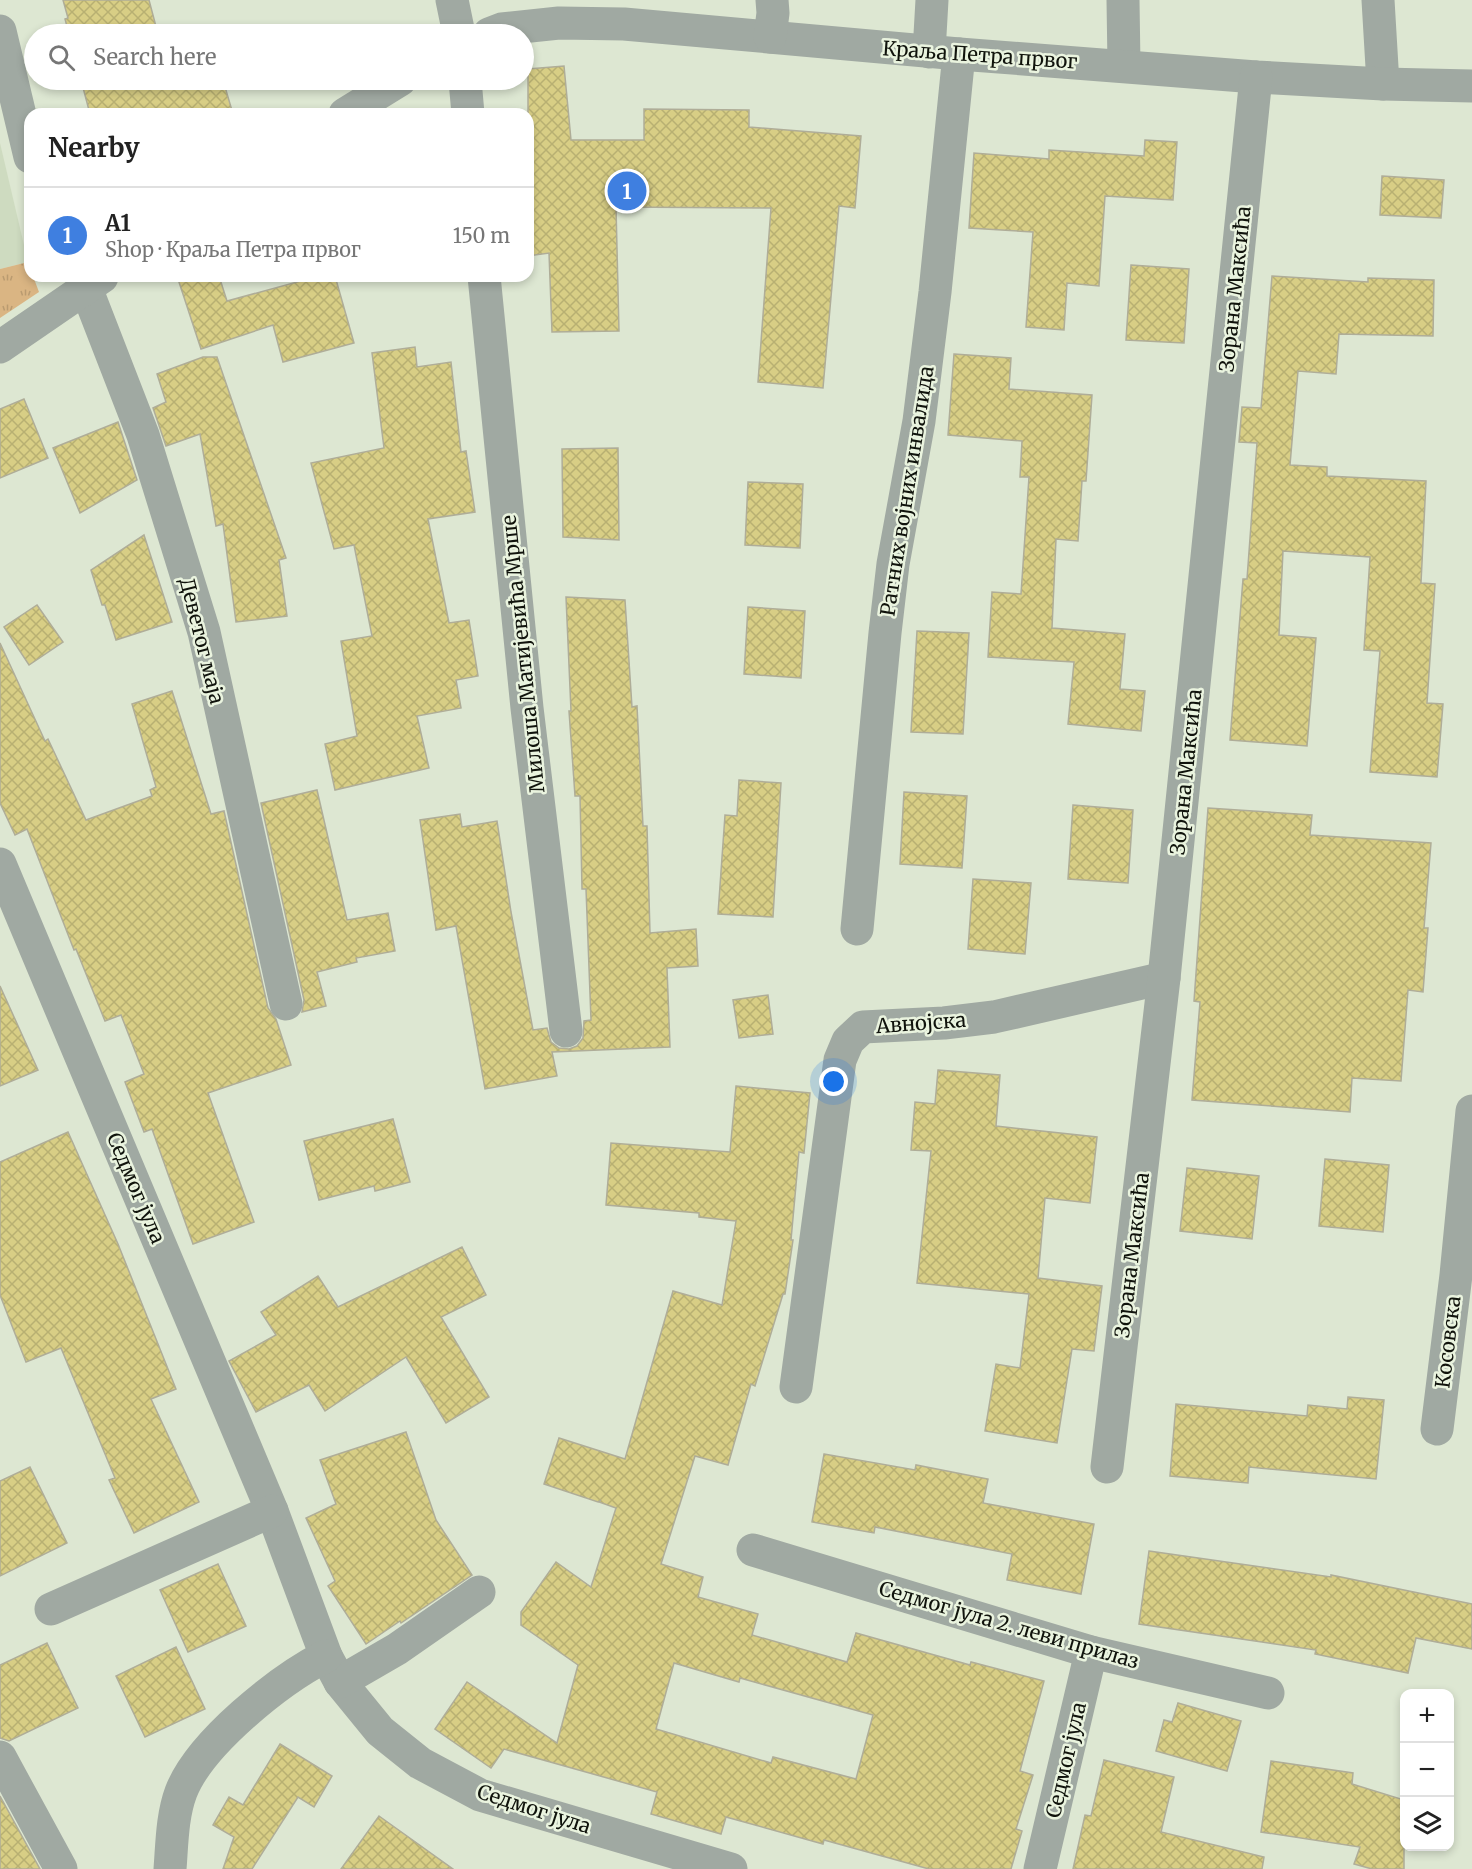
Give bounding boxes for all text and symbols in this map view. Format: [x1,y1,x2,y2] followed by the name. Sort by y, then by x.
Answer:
[24,24,534,90] search box
[882,35,1078,74] street label: Краља Петра првог
[45,41,78,74] icon: search
[93,43,216,71] text: Search here
[48,131,140,164] text: Nearby
[608,168,646,213] pin: 1
[1213,205,1256,373] street label: Зорана Максића
[105,209,131,237] text: A1
[63,223,72,248] text: 1
[453,223,510,248] text: 150 m
[105,237,361,262] text: Shop · Краља Петра првог
[874,364,939,618] street label: Ратних војних инвалида
[495,514,550,794] street label: Милоша Матијевића Мрше
[175,575,230,707] street label: Деветог маја
[1164,688,1207,856] street label: Зорана Максића
[874,1007,967,1038] street label: Авнојска
[819,1067,848,1096] your location
[102,1129,171,1247] street label: Седмог јула
[1109,1171,1154,1339] street label: Зорана Максића
[1429,1294,1466,1389] street label: Косовска
[876,1575,1142,1674] street label: Седмог јула 2. леви прилаз
[1400,1689,1454,1851] map controls
[1400,1689,1454,1743] button: +
[1040,1699,1091,1820] street label: Седмог јула
[1400,1743,1454,1797] button: −
[474,1778,594,1839] street label: Седмог јула
[1400,1797,1454,1851] button: layers

